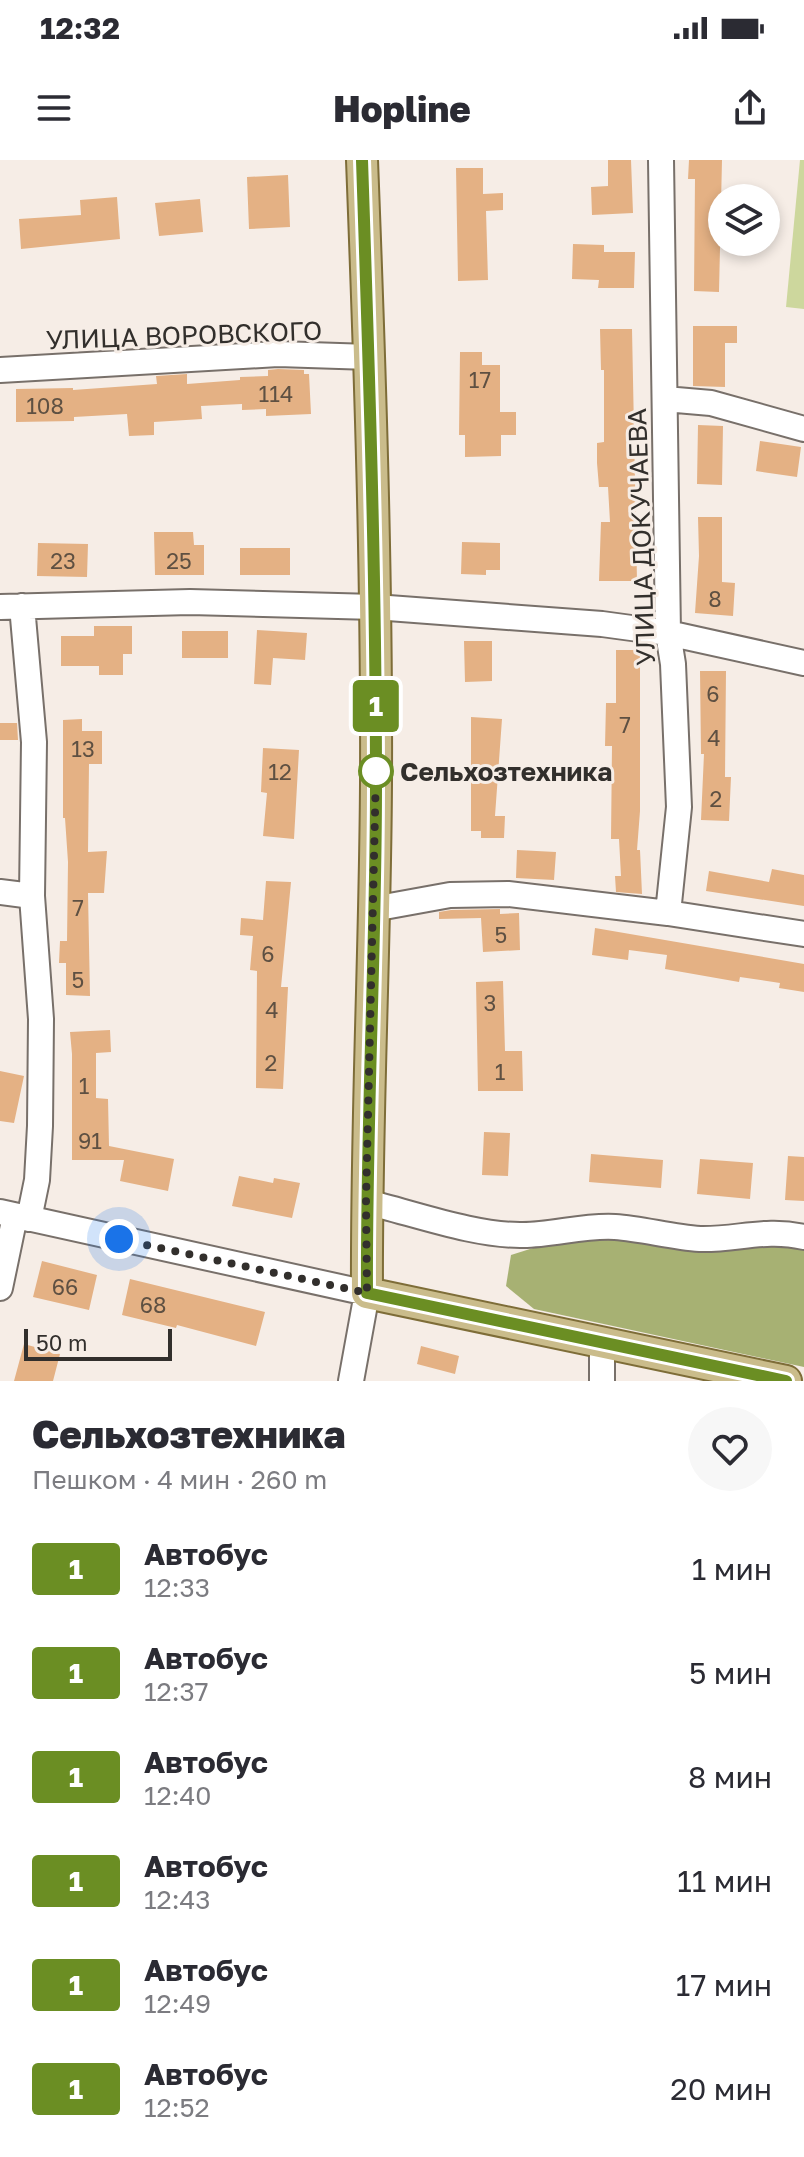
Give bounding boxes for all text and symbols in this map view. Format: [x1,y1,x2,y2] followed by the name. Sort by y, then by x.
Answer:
[40,10,120,46] text: 12:32
[32,86,76,130] icon: menu
[728,86,772,130] icon: share
[333,87,471,130] text: Hopline
[708,184,780,256] map controls
[708,184,780,256] button: layers
[45,315,323,355] street label: УЛИЦА ВОРОВСКОГО
[469,366,491,393] house number: 17
[259,380,293,407] house number: 114
[26,392,64,419] house number: 108
[621,408,661,666] street label: УЛИЦА ДОКУЧАЕВА
[50,547,76,574] house number: 23
[166,547,192,574] house number: 25
[708,585,722,612] house number: 8
[350,680,402,732] line badge: 1
[706,680,720,707] house number: 6
[369,689,383,722] text: 1
[619,711,631,738] house number: 7
[707,724,721,751] house number: 4
[71,735,95,762] house number: 13
[359,754,393,788] marker: Сельхозтехника
[400,756,612,787] place label: Сельхозтехника
[268,758,292,785] house number: 12
[710,785,722,812] house number: 2
[72,894,84,921] house number: 7
[495,921,507,948] house number: 5
[261,940,275,967] house number: 6
[72,966,84,993] house number: 5
[484,989,496,1016] house number: 3
[265,996,279,1023] house number: 4
[265,1049,277,1076] house number: 2
[495,1058,506,1085] house number: 1
[79,1072,90,1099] house number: 1
[78,1127,102,1154] house number: 91
[99,1219,139,1259] your location
[52,1273,78,1300] house number: 66
[140,1291,166,1318] house number: 68
[24,1325,172,1361] scale bar
[36,1329,87,1356] text: 50 m
[688,1407,772,1491] button: heart
[32,1411,346,1456] text: Сельхозтехника
[32,1464,327,1495] text: Пешком · 4 мин · 260 m
[144,1536,268,1572] text: Автобус
[692,1551,772,1587] text: 1 мин
[69,1552,83,1585] text: 1
[144,1572,210,1603] text: 12:33
[144,1640,268,1676] text: Автобус
[689,1655,772,1691] text: 5 мин
[69,1656,83,1689] text: 1
[144,1676,208,1707] text: 12:37
[144,1744,268,1780] text: Автобус
[688,1759,772,1795] text: 8 мин
[69,1760,83,1793] text: 1
[144,1780,211,1811] text: 12:40
[144,1848,268,1884] text: Автобус
[677,1863,772,1899] text: 11 мин
[69,1864,83,1897] text: 1
[144,1884,211,1915] text: 12:43
[144,1952,268,1988] text: Автобус
[676,1967,772,2003] text: 17 мин
[69,1968,83,2001] text: 1
[144,1988,211,2019] text: 12:49
[144,2056,268,2092] text: Автобус
[670,2071,772,2107] text: 20 мин
[69,2072,83,2105] text: 1
[144,2092,210,2123] text: 12:52

